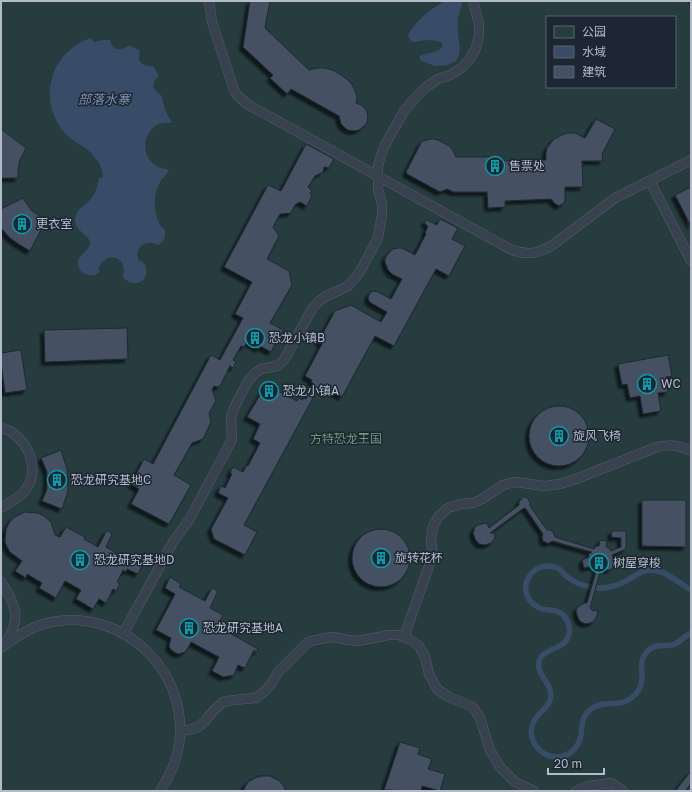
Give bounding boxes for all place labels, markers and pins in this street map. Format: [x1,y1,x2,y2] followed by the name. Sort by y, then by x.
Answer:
[484,155,506,177] building icon: 售票处
[509,158,545,173] place label: 售票处
[11,213,33,235] building icon: 更衣室
[36,216,72,231] place label: 更衣室
[244,327,266,349] building icon: 恐龙小镇B
[269,330,325,345] place label: 恐龙小镇B
[636,373,658,395] building icon: WC
[661,376,681,391] place label: WC
[258,380,280,402] building icon: 恐龙小镇A
[283,383,339,398] place label: 恐龙小镇A
[548,425,570,447] building icon: 旋风飞椅
[573,428,621,443] place label: 旋风飞椅
[46,469,68,491] building icon: 恐龙研究基地C
[71,472,151,487] place label: 恐龙研究基地C
[370,547,392,569] building icon: 旋转花杯
[69,549,91,571] building icon: 恐龙研究基地D
[395,550,443,565] place label: 旋转花杯
[94,552,174,567] place label: 恐龙研究基地D
[588,552,610,574] building icon: 树屋穿梭
[613,555,661,570] place label: 树屋穿梭
[178,617,200,639] building icon: 恐龙研究基地A
[203,620,283,635] place label: 恐龙研究基地A

